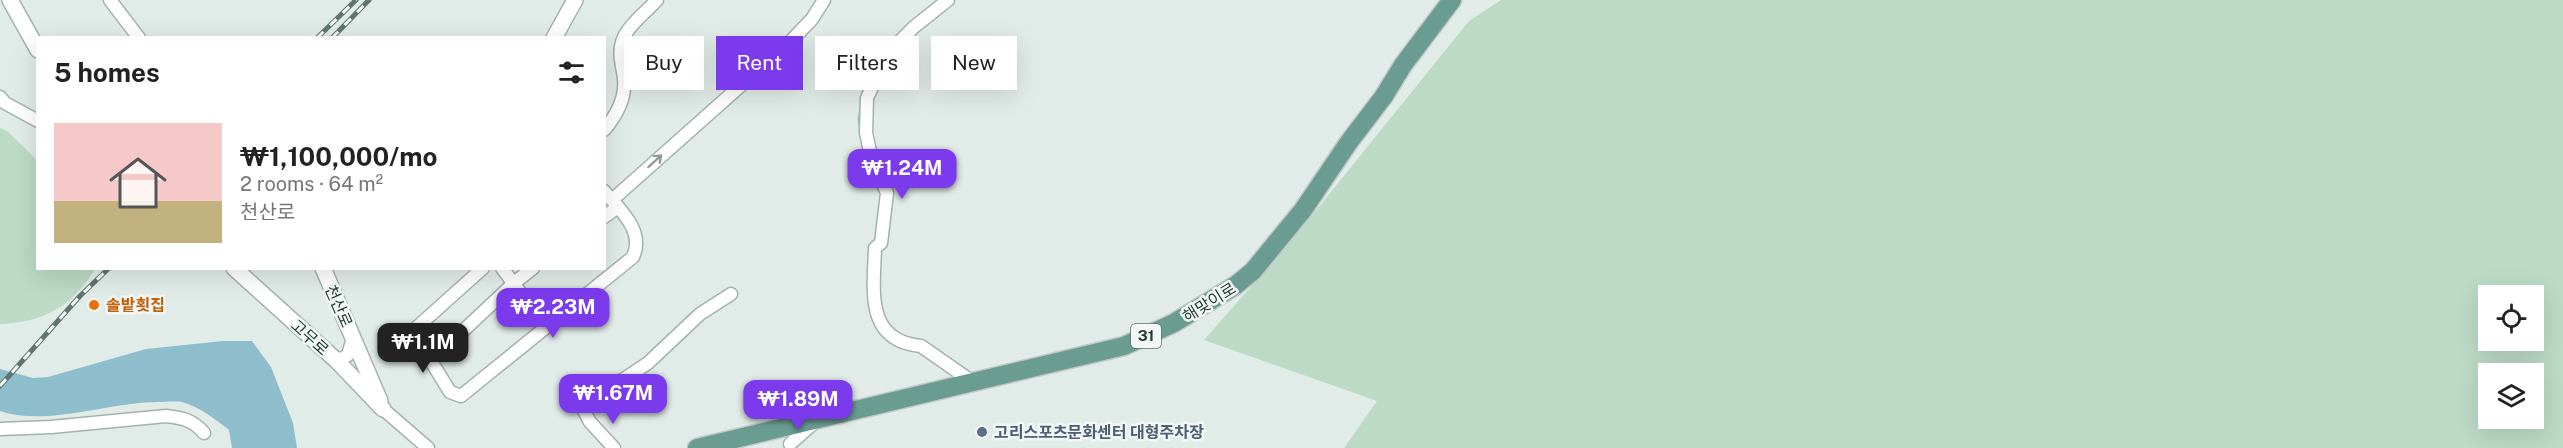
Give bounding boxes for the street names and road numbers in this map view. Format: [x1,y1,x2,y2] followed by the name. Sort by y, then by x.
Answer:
[1179,279,1239,326] street label: 해맞이로
[321,282,356,330] street label: 천산로
[287,316,333,359] street label: 고무로
[1131,324,1161,348] road number: 31

